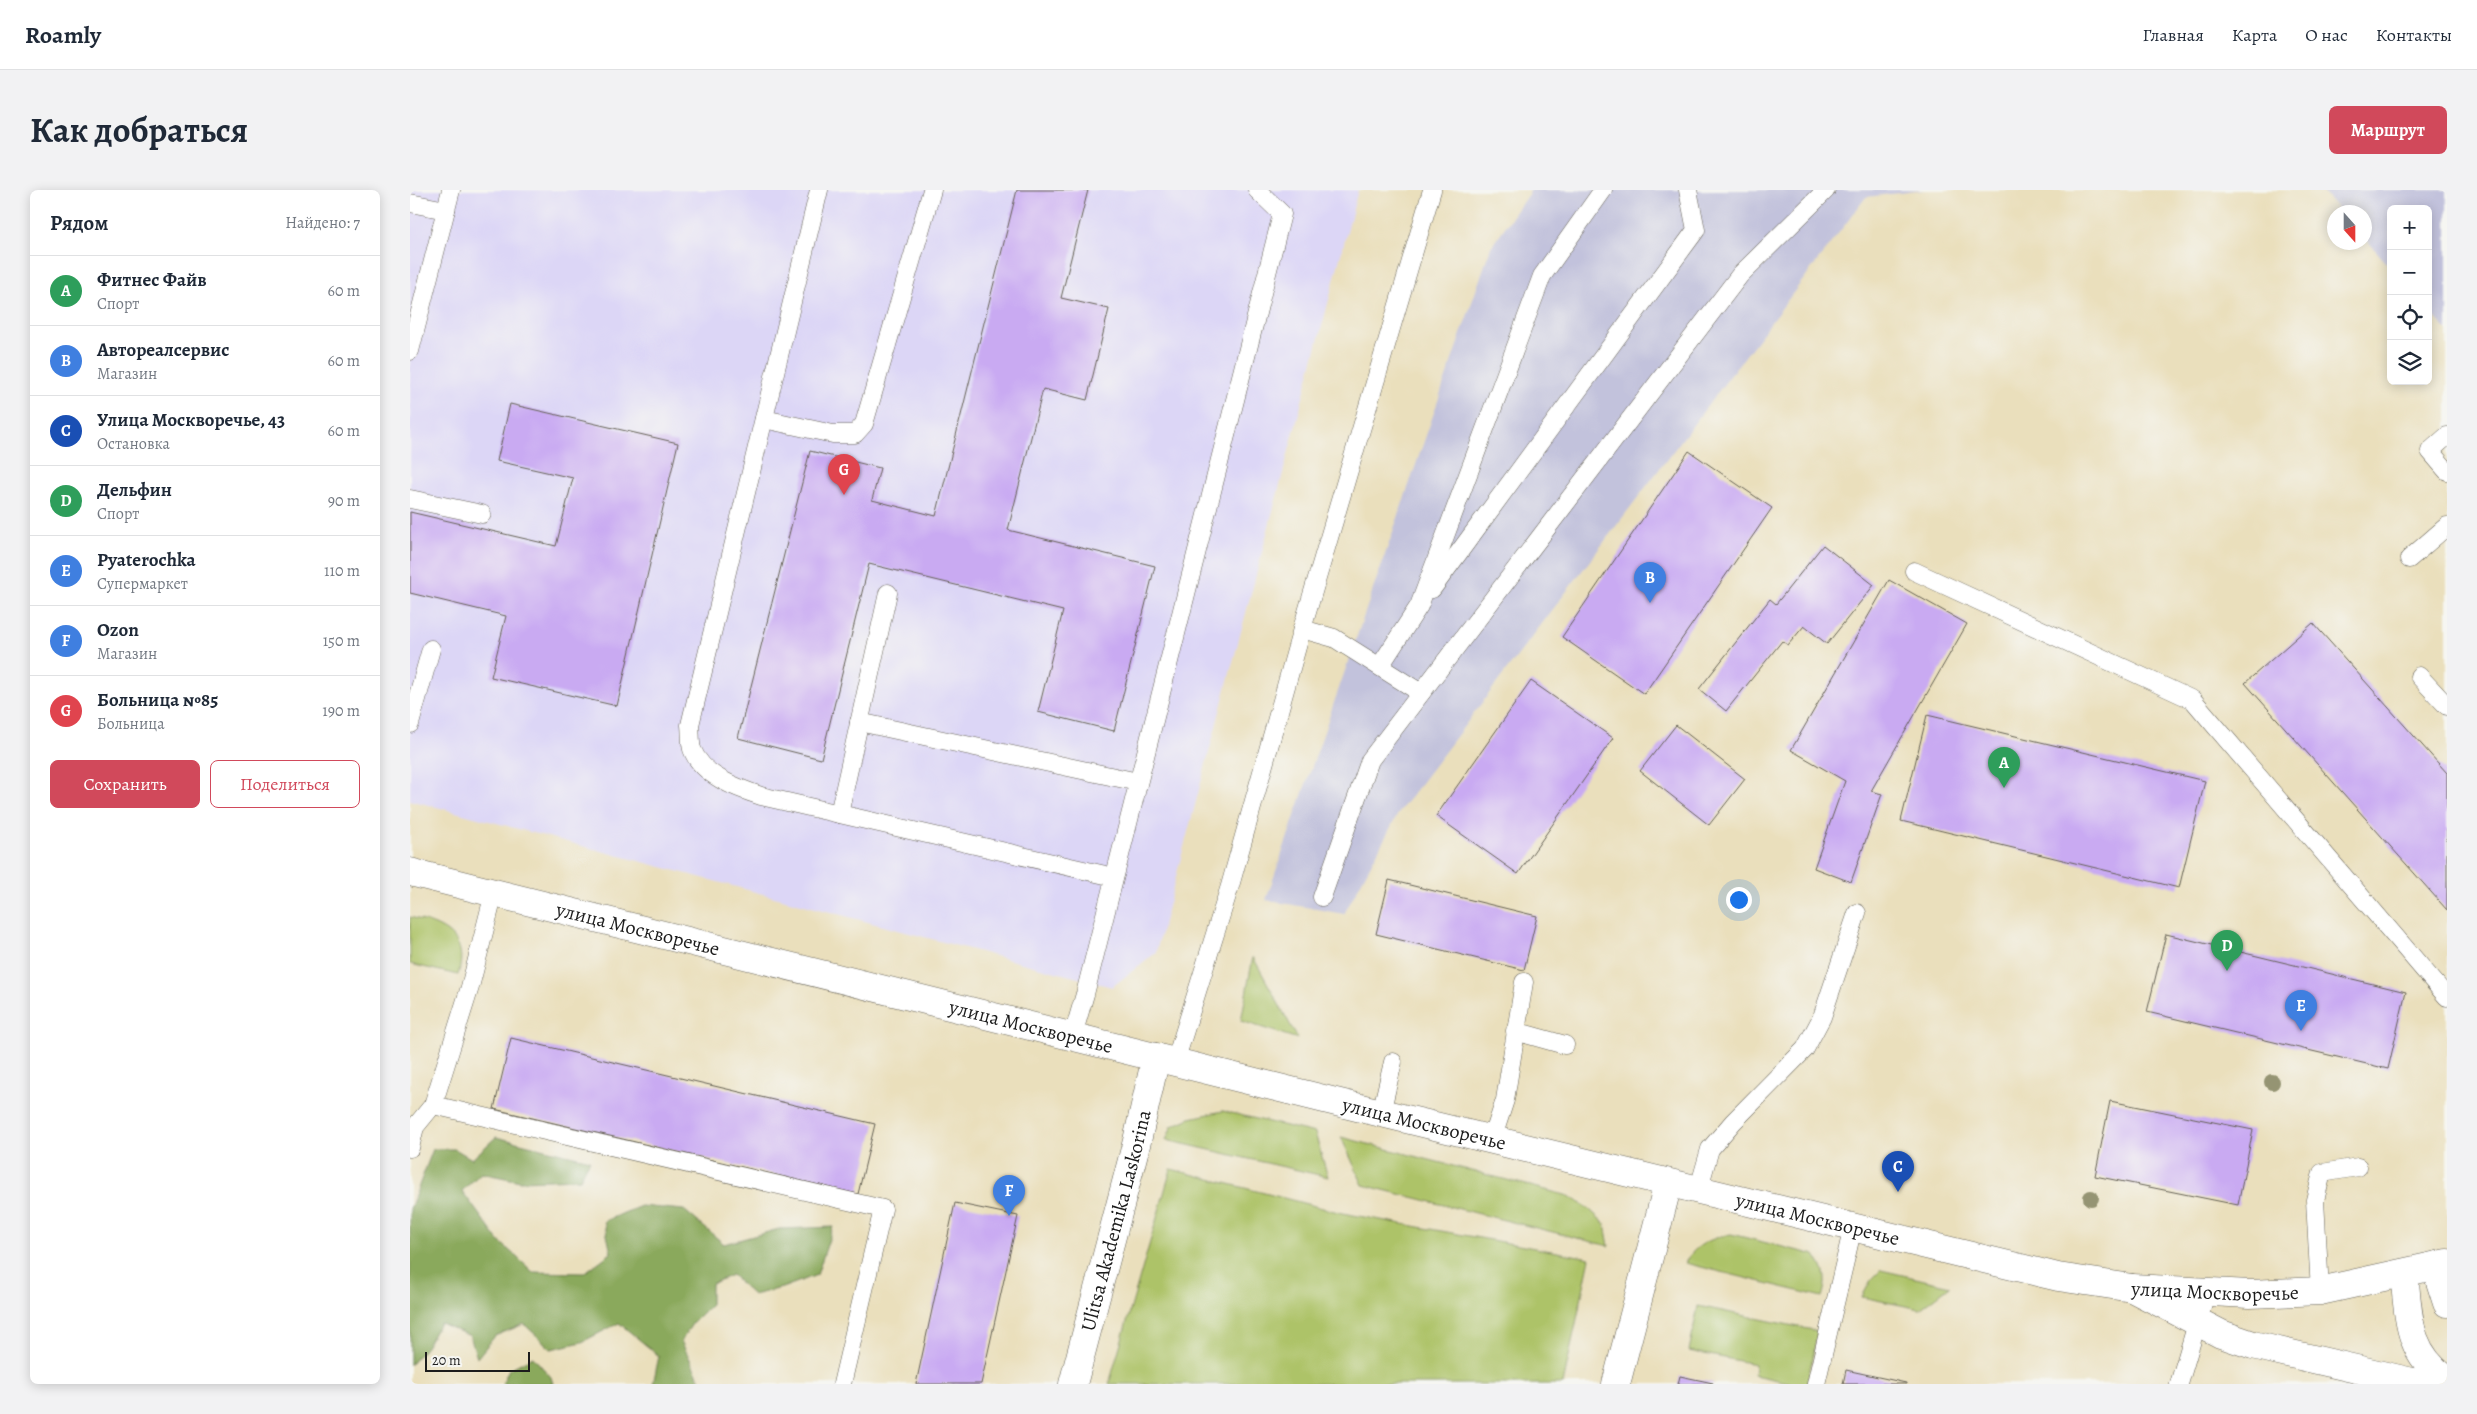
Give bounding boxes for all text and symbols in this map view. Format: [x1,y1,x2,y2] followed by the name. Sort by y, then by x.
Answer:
[25,19,101,51] text: Roamly
[2143,23,2204,47] text: Главная
[2232,23,2277,47] text: Карта
[2305,23,2348,47] text: О нас
[2376,23,2452,47] text: Контакты
[30,106,248,154] text: Как добраться
[2329,106,2447,154] button: Маршрут
[2327,205,2372,250] north arrow
[2387,205,2432,385] map controls
[2387,205,2432,250] button: +
[50,209,108,237] text: Рядом
[285,212,360,234] text: Найдено: 7
[2387,250,2432,295] button: −
[97,267,207,293] text: Фитнес Файв
[61,280,71,302] text: A
[328,280,360,302] text: 60 m
[97,293,139,315] text: Спорт
[2387,295,2432,340] button: locate
[97,337,230,363] text: Автореалсервис
[2387,340,2432,385] button: layers
[61,350,71,372] text: B
[328,350,360,372] text: 60 m
[97,363,157,385] text: Магазин
[97,407,285,433] text: Улица Москворечье, 43
[61,420,71,442] text: C
[328,420,360,442] text: 60 m
[97,433,170,455] text: Остановка
[828,454,860,495] pin: G
[97,477,172,503] text: Дельфин
[60,490,72,512] text: D
[328,490,360,512] text: 90 m
[97,503,139,525] text: Спорт
[97,547,196,573] text: Pyaterochka
[61,560,71,582] text: E
[324,560,360,582] text: 110 m
[1634,562,1666,603] pin: B
[97,573,188,595] text: Супермаркет
[97,617,139,643] text: Ozon
[62,630,70,652] text: F
[323,630,360,652] text: 150 m
[97,643,157,665] text: Магазин
[97,687,218,713] text: Больница №85
[61,700,71,722] text: G
[322,700,360,722] text: 190 m
[97,713,165,735] text: Больница
[1988,747,2020,788] pin: A
[50,760,200,808] button: Сохранить
[210,760,360,808] button: Поделиться
[1726,887,1752,913] your location
[552,896,723,962] street label: улица Москворечье
[2211,930,2243,971] pin: D
[2285,990,2317,1031] pin: E
[945,993,1116,1060] street label: улица Москворечье
[1339,1091,1509,1157] street label: улица Москворечье
[1074,1107,1158,1334] street label: Ulitsa Akademika Laskorina
[1882,1151,1914,1192] pin: C
[993,1175,1025,1216] pin: F
[1732,1186,1902,1252] street label: улица Москворечье
[2130,1275,2299,1308] street label: улица Москворечье
[425,1349,530,1372] scale bar
[432,1351,461,1370] text: 20 m

